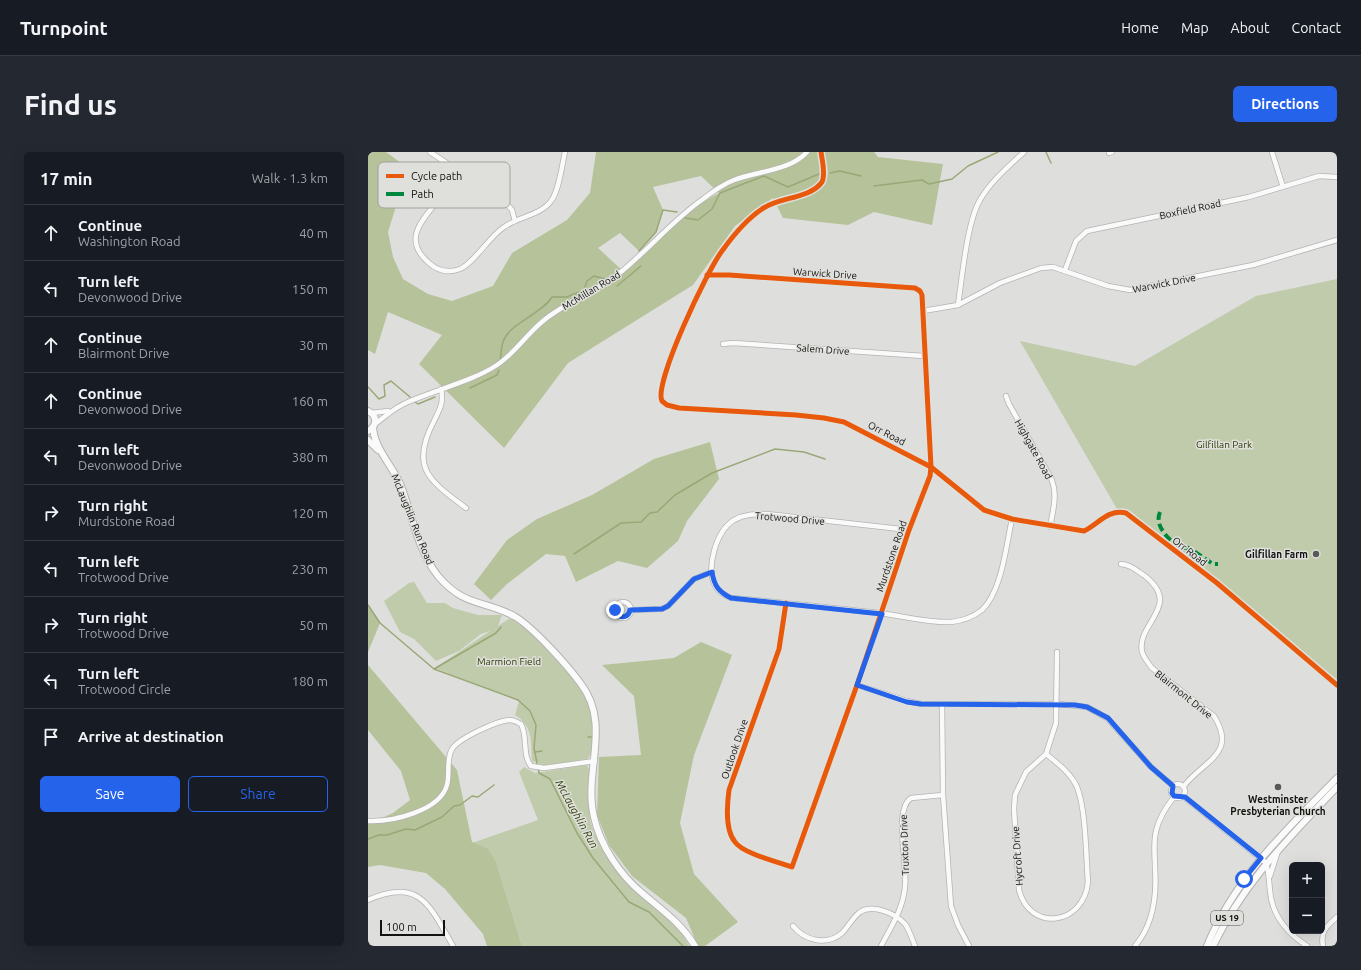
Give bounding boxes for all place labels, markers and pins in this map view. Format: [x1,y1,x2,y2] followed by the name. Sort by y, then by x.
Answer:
[1245,549,1308,560] place label: Gilfillan Farm
[1311,549,1321,559] marker: Gilfillan Farm
[1273,782,1283,792] marker: Westminster Presbyterian Church
[1230,794,1326,817] place label: Westminster Presbyterian Church

